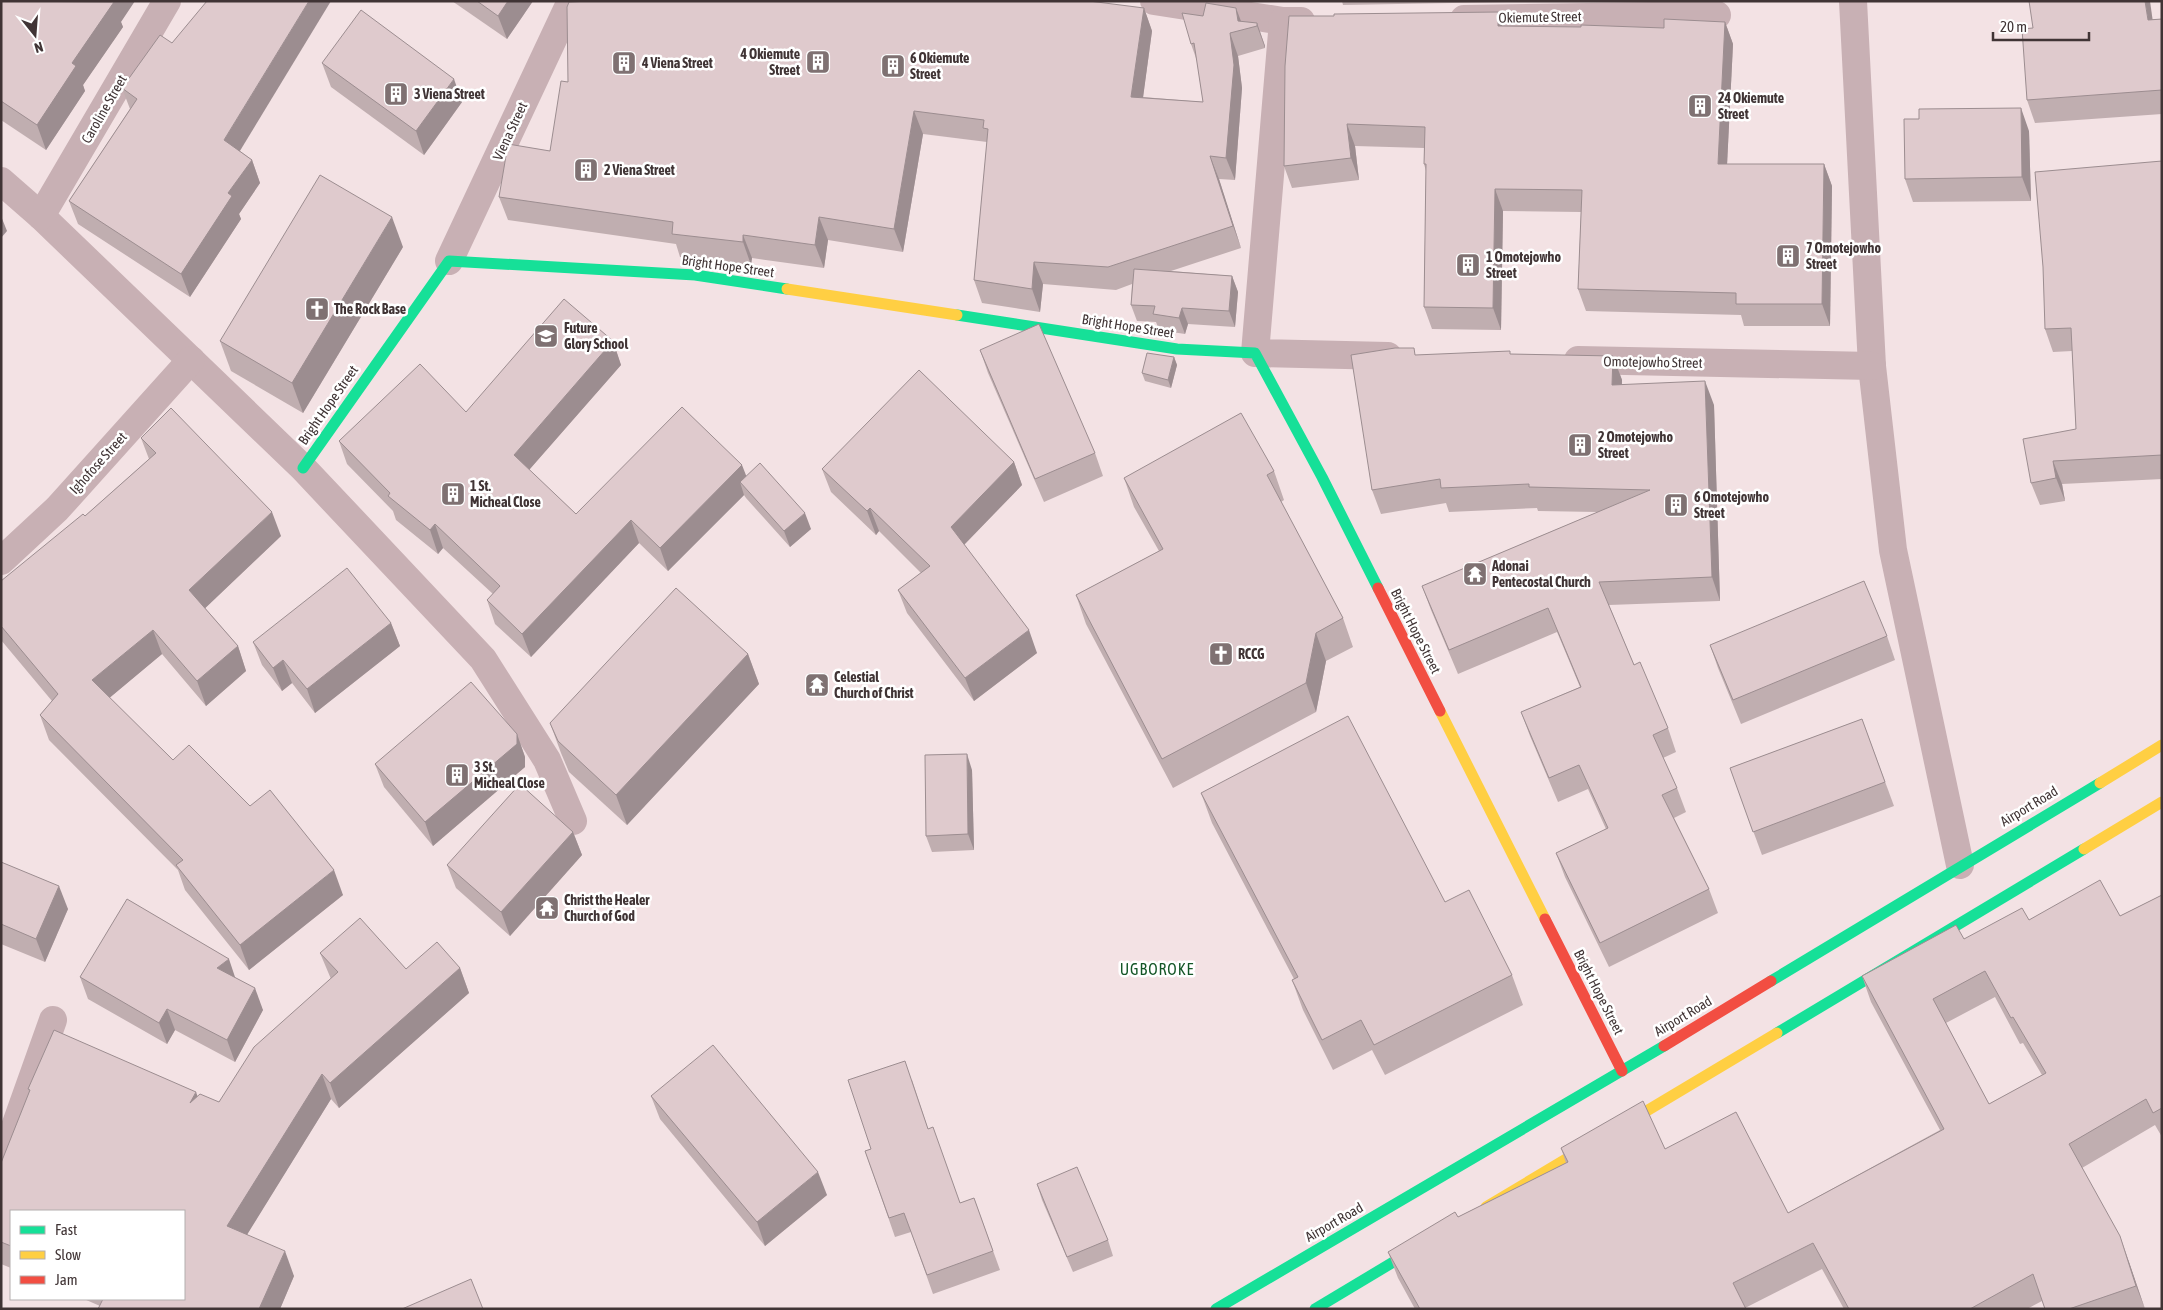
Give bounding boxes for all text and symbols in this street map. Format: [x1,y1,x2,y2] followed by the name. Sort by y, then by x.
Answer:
[1498,8,1582,26] street label: Okiemute Street
[10,10,60,60] north arrow
[1993,10,2089,42] scale bar
[2000,18,2027,35] text: 20 m
[33,39,45,56] text: N
[740,46,800,78] place label: 4 Okiemute Street
[805,49,831,75] building icon: 4 Okiemute Street
[611,50,637,76] building icon: 4 Viena Street
[910,50,969,82] place label: 6 Okiemute Street
[880,53,906,79] building icon: 6 Okiemute Street
[641,55,713,71] place label: 4 Viena Street
[78,72,130,146] street label: Caroline Street
[383,81,409,107] building icon: 3 Viena Street
[414,86,485,102] place label: 3 Viena Street
[1718,90,1784,122] place label: 24 Okiemute Street
[1687,93,1713,119] building icon: 24 Okiemute Street
[490,99,530,163] street label: Viena Street
[573,157,599,183] building icon: 2 Viena Street
[604,162,675,178] place label: 2 Viena Street
[1806,240,1881,272] place label: 7 Omotejowho Street
[1775,243,1801,269] building icon: 7 Omotejowho Street
[1486,249,1561,281] place label: 1 Omotejowho Street
[681,252,775,280] street label: Bright Hope Street
[1455,252,1481,278] building icon: 1 Omotejowho Street
[304,296,330,322] church icon: The Rock Base
[334,301,406,317] place label: The Rock Base
[1081,311,1175,341] street label: Bright Hope Street
[564,320,628,352] place label: Future Glory School
[533,323,559,349] school or university icon: Future Glory School
[1603,353,1703,371] street label: Omotejowho Street
[295,362,361,448] street label: Bright Hope Street
[66,429,130,497] street label: Ighofose Street
[1598,429,1673,461] place label: 2 Omotejowho Street
[1567,432,1593,458] building icon: 2 Omotejowho Street
[470,478,541,510] place label: 1 St. Micheal Close
[440,481,466,507] building icon: 1 St. Micheal Close
[1694,489,1769,521] place label: 6 Omotejowho Street
[1663,492,1689,518] building icon: 6 Omotejowho Street
[1491,558,1591,590] place label: Adonai Pentecostal Church
[1462,561,1488,587] temple icon: Adonai Pentecostal Church
[1388,586,1444,676] street label: Bright Hope Street
[1208,641,1234,667] church icon: RCCG
[1238,646,1265,662] place label: RCCG
[834,669,914,701] place label: Celestial Church of Christ
[804,672,830,698] temple icon: Celestial Church of Christ
[474,759,545,791] place label: 3 St. Micheal Close
[444,762,470,788] building icon: 3 St. Micheal Close
[1997,783,2061,829] street label: Airport Road
[564,892,650,924] place label: Christ the Healer Church of God
[534,895,560,921] temple icon: Christ the Healer Church of God
[1571,947,1627,1037] street label: Bright Hope Street
[1120,960,1194,978] district label: UGBOROKE
[1651,993,1715,1039] street label: Airport Road
[1302,1199,1366,1245] street label: Airport Road
[10,1210,185,1300] legend
[55,1221,77,1238] text: Fast
[55,1246,81,1263] text: Slow
[55,1271,78,1288] text: Jam

